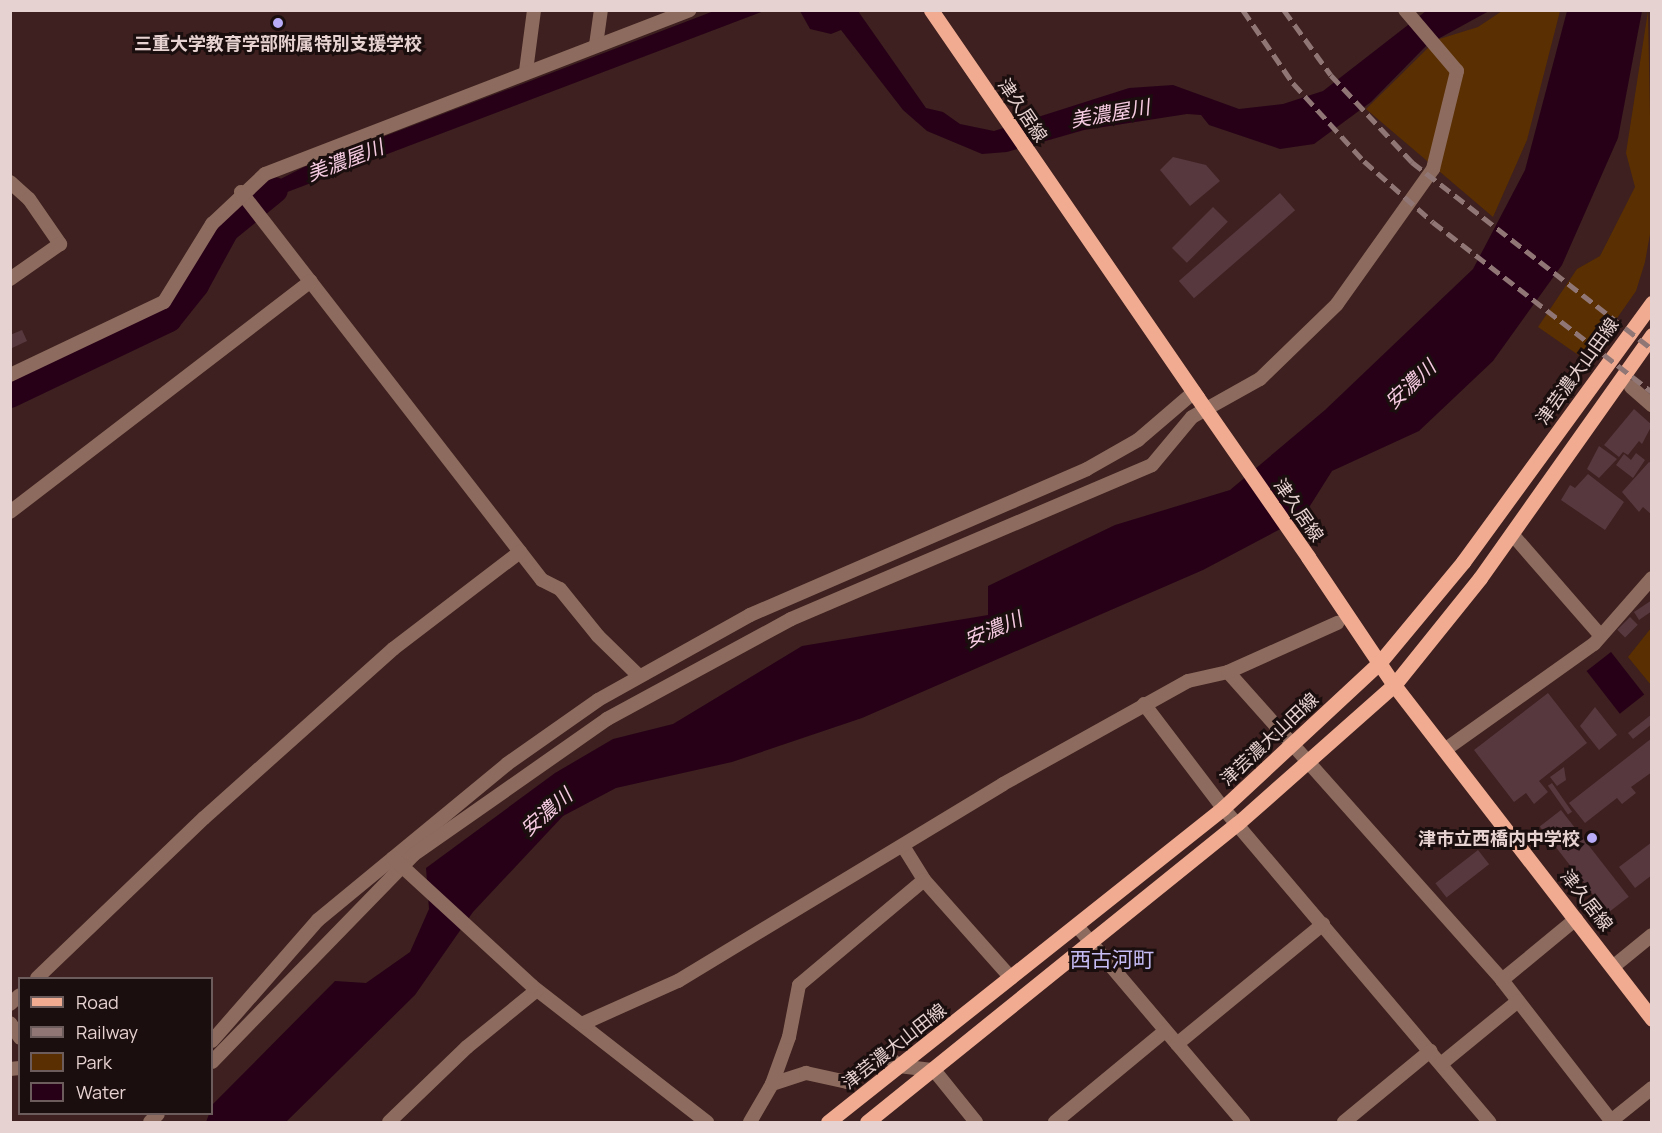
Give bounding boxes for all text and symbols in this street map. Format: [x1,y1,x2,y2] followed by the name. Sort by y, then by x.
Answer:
[271,16,285,30] marker: 三重大学教育学部附属特別支援学校
[134,32,422,54] place label: 三重大学教育学部附属特別支援学校
[994,74,1052,146] street label: 津久居線
[1069,94,1151,132] water label: 美濃屋川
[303,134,387,186] water label: 美濃屋川
[1531,314,1623,428] street label: 津芸濃大山田線
[1380,355,1440,413] water label: 安濃川
[1270,474,1328,546] street label: 津久居線
[961,606,1025,652] water label: 安濃川
[1216,688,1322,790] street label: 津芸濃大山田線
[515,783,577,841] water label: 安濃川
[1418,827,1580,849] place label: 津市立西橋内中学校
[1585,831,1599,845] marker: 津市立西橋内中学校
[1556,865,1618,935] street label: 津久居線
[1070,946,1154,972] district label: 西古河町
[18,977,213,1115] legend
[76,990,119,1014] text: Road
[838,999,950,1093] street label: 津芸濃大山田線
[76,1020,138,1044] text: Railway
[76,1050,112,1074] text: Park
[76,1080,126,1104] text: Water

